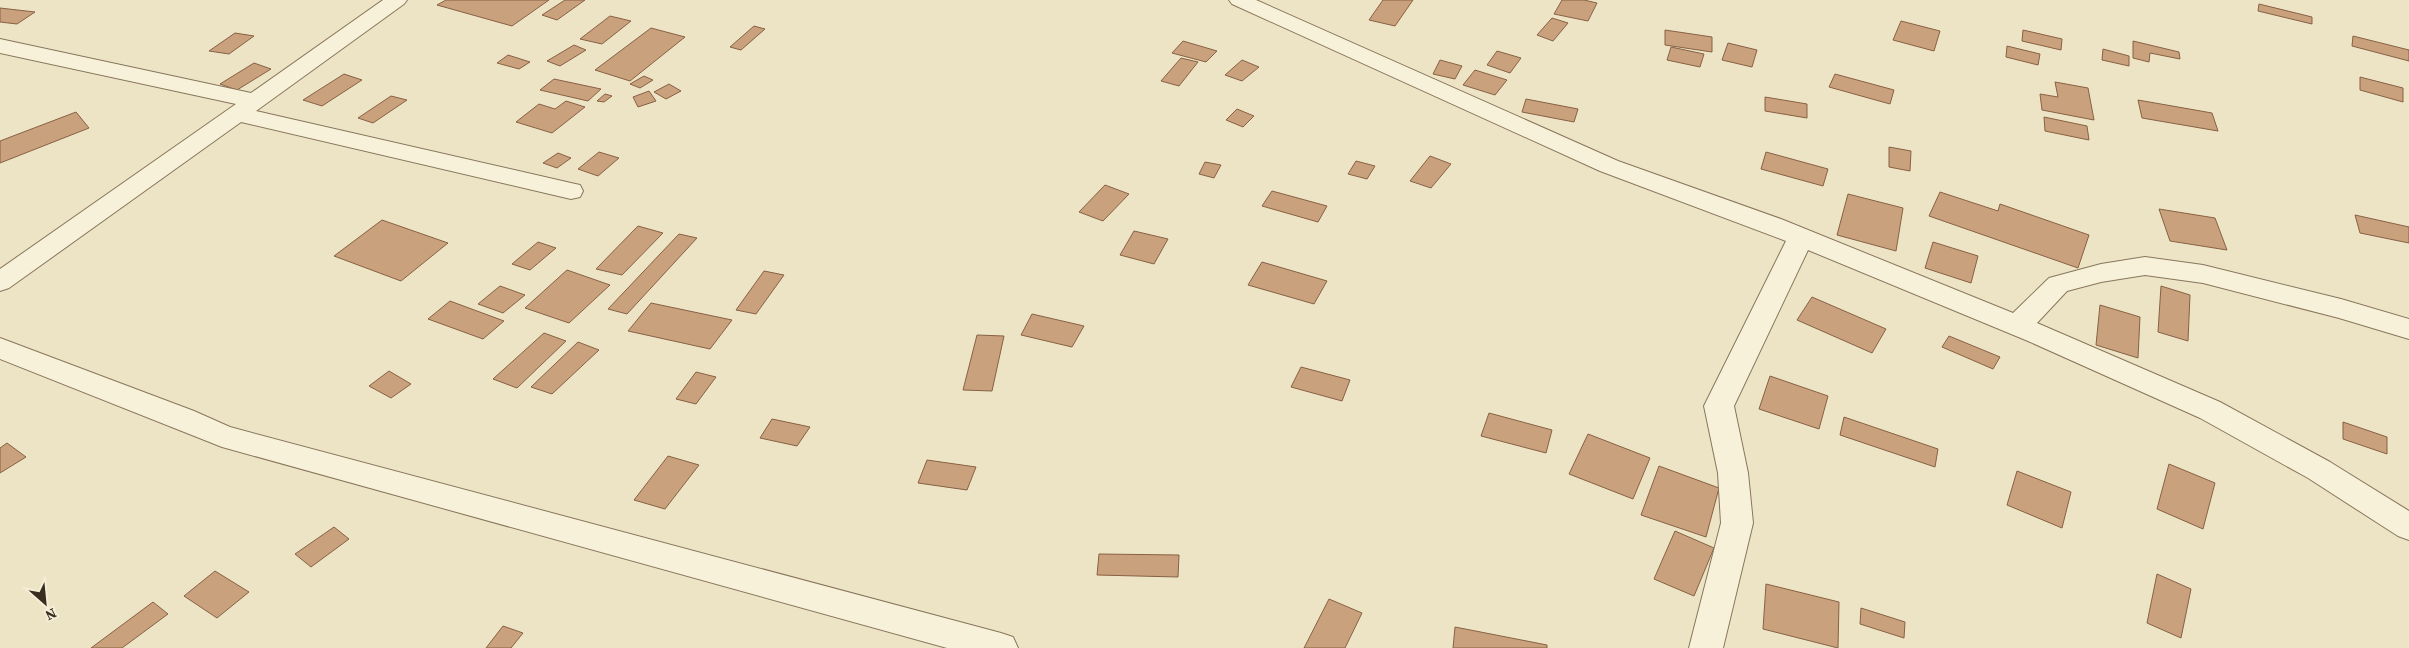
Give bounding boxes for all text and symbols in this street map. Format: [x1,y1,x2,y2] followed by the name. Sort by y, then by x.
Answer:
[20,578,70,628] north arrow
[42,603,60,626] text: N

